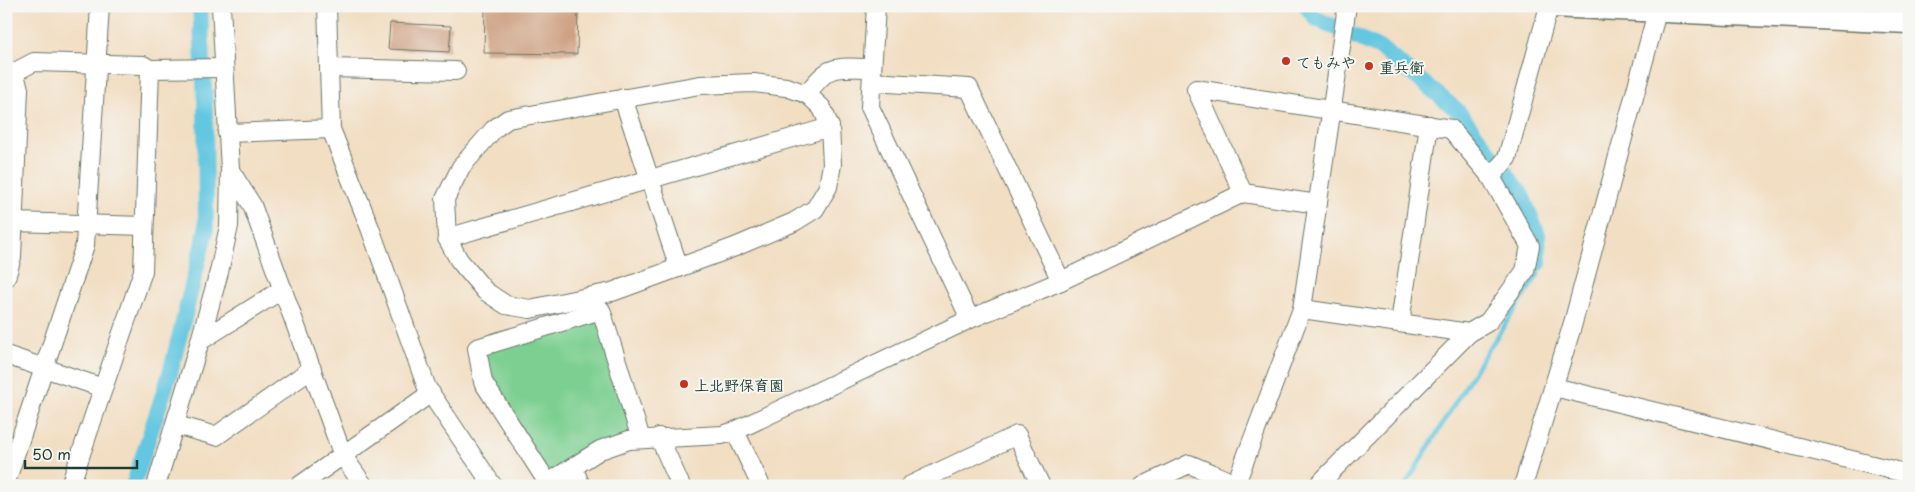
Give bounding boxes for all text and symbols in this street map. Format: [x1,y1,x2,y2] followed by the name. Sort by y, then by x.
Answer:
[1296,50,1356,73] place label: てもみや
[1280,55,1292,67] marker: てもみや
[1379,55,1424,78] place label: 重兵衛
[1363,60,1375,72] marker: 重兵衛
[694,373,784,396] place label: 上北野保育園
[678,378,690,390] marker: 上北野保育園
[25,437,138,469] scale bar
[32,442,71,465] text: 50 m

